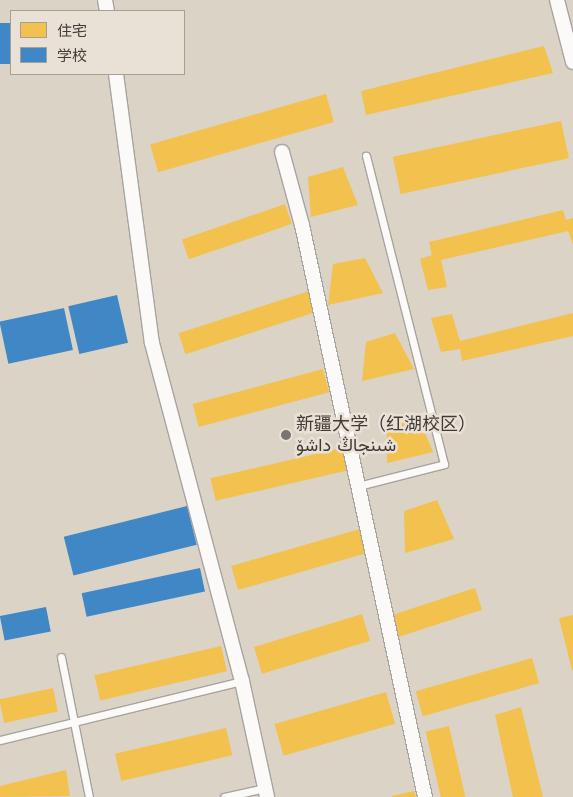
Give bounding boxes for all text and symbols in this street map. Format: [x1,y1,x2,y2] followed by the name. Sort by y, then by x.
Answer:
[10,10,185,75] legend
[57,22,87,40] text: 住宅
[57,47,87,65] text: 学校
[296,414,476,456] place label: 新疆大学（红湖校区） شىنجاڭ داشۆ
[280,429,292,441] marker: 新疆大学（红湖校区） شىنجاڭ داشۆ

